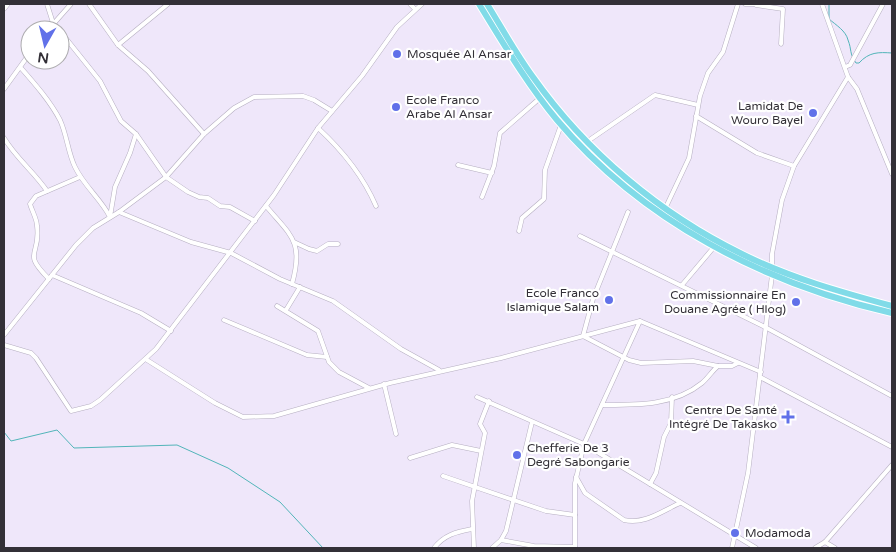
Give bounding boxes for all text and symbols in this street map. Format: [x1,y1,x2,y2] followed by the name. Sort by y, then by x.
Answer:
[20,20,70,70] north arrow
[407,47,512,61] place label: Mosquée Al Ansar
[37,48,50,67] text: N
[391,48,403,60] marker: Mosquée Al Ansar
[406,93,492,121] place label: Ecole Franco Arabe Al Ansar
[731,99,803,127] place label: Lamidat De Wouro Bayel
[390,101,402,113] marker: Ecole Franco Arabe Al Ansar
[807,107,819,119] marker: Lamidat De Wouro Bayel
[507,286,599,314] place label: Ecole Franco Islamique Salam
[664,288,786,316] place label: Commissionnaire En Douane Agrée ( Hlog)
[603,294,615,306] marker: Ecole Franco Islamique Salam
[790,296,802,308] marker: Commissionnaire En Douane Agrée ( Hlog)
[669,403,777,431] place label: Centre De Santé Intégré De Takasko
[781,410,795,424] marker: Centre De Santé Intégré De Takasko
[527,441,630,469] place label: Chefferie De 3 Degré Sabongarie
[511,449,523,461] marker: Chefferie De 3 Degré Sabongarie
[745,526,811,540] place label: Modamoda
[729,527,741,539] marker: Modamoda

